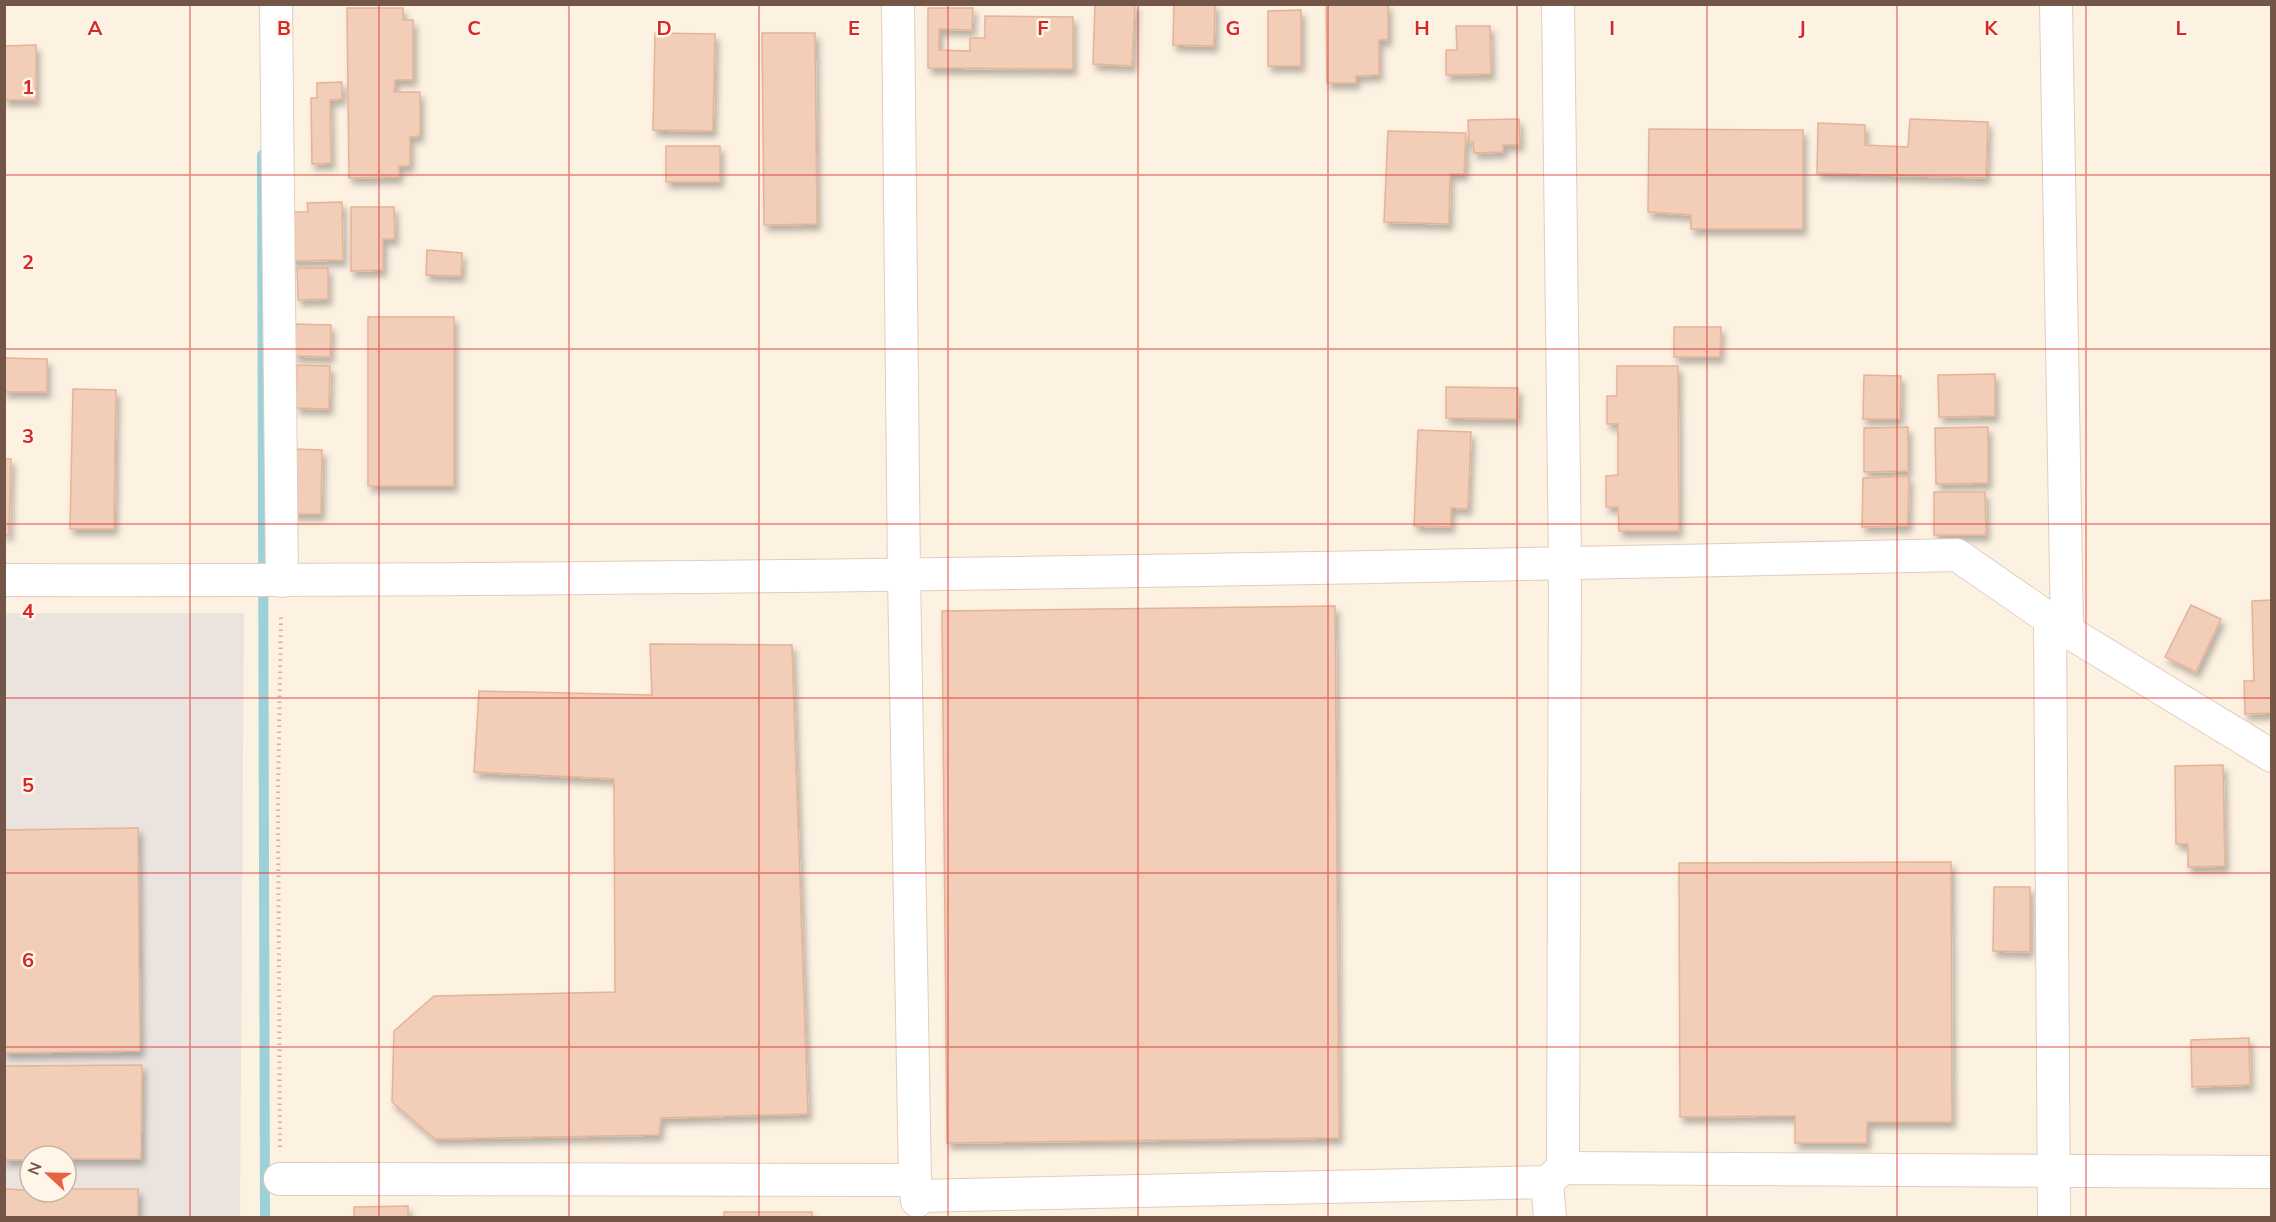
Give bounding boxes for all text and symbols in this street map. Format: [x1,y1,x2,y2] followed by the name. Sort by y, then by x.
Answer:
[88,15,103,40] text: A
[277,15,291,40] text: B
[467,15,481,40] text: C
[656,15,672,40] text: D
[848,15,860,40] text: E
[1037,15,1049,40] text: F
[1226,15,1240,40] text: G
[1414,15,1430,40] text: H
[1609,15,1615,40] text: I
[1798,15,1806,40] text: J
[1984,15,1998,40] text: K
[2175,15,2187,40] text: L
[22,74,34,99] text: 1
[22,249,34,274] text: 2
[22,423,34,448] text: 3
[22,598,34,623] text: 4
[22,772,34,797] text: 5
[22,947,34,972] text: 6
[18,1144,78,1204] north arrow
[23,1159,46,1178] text: N

